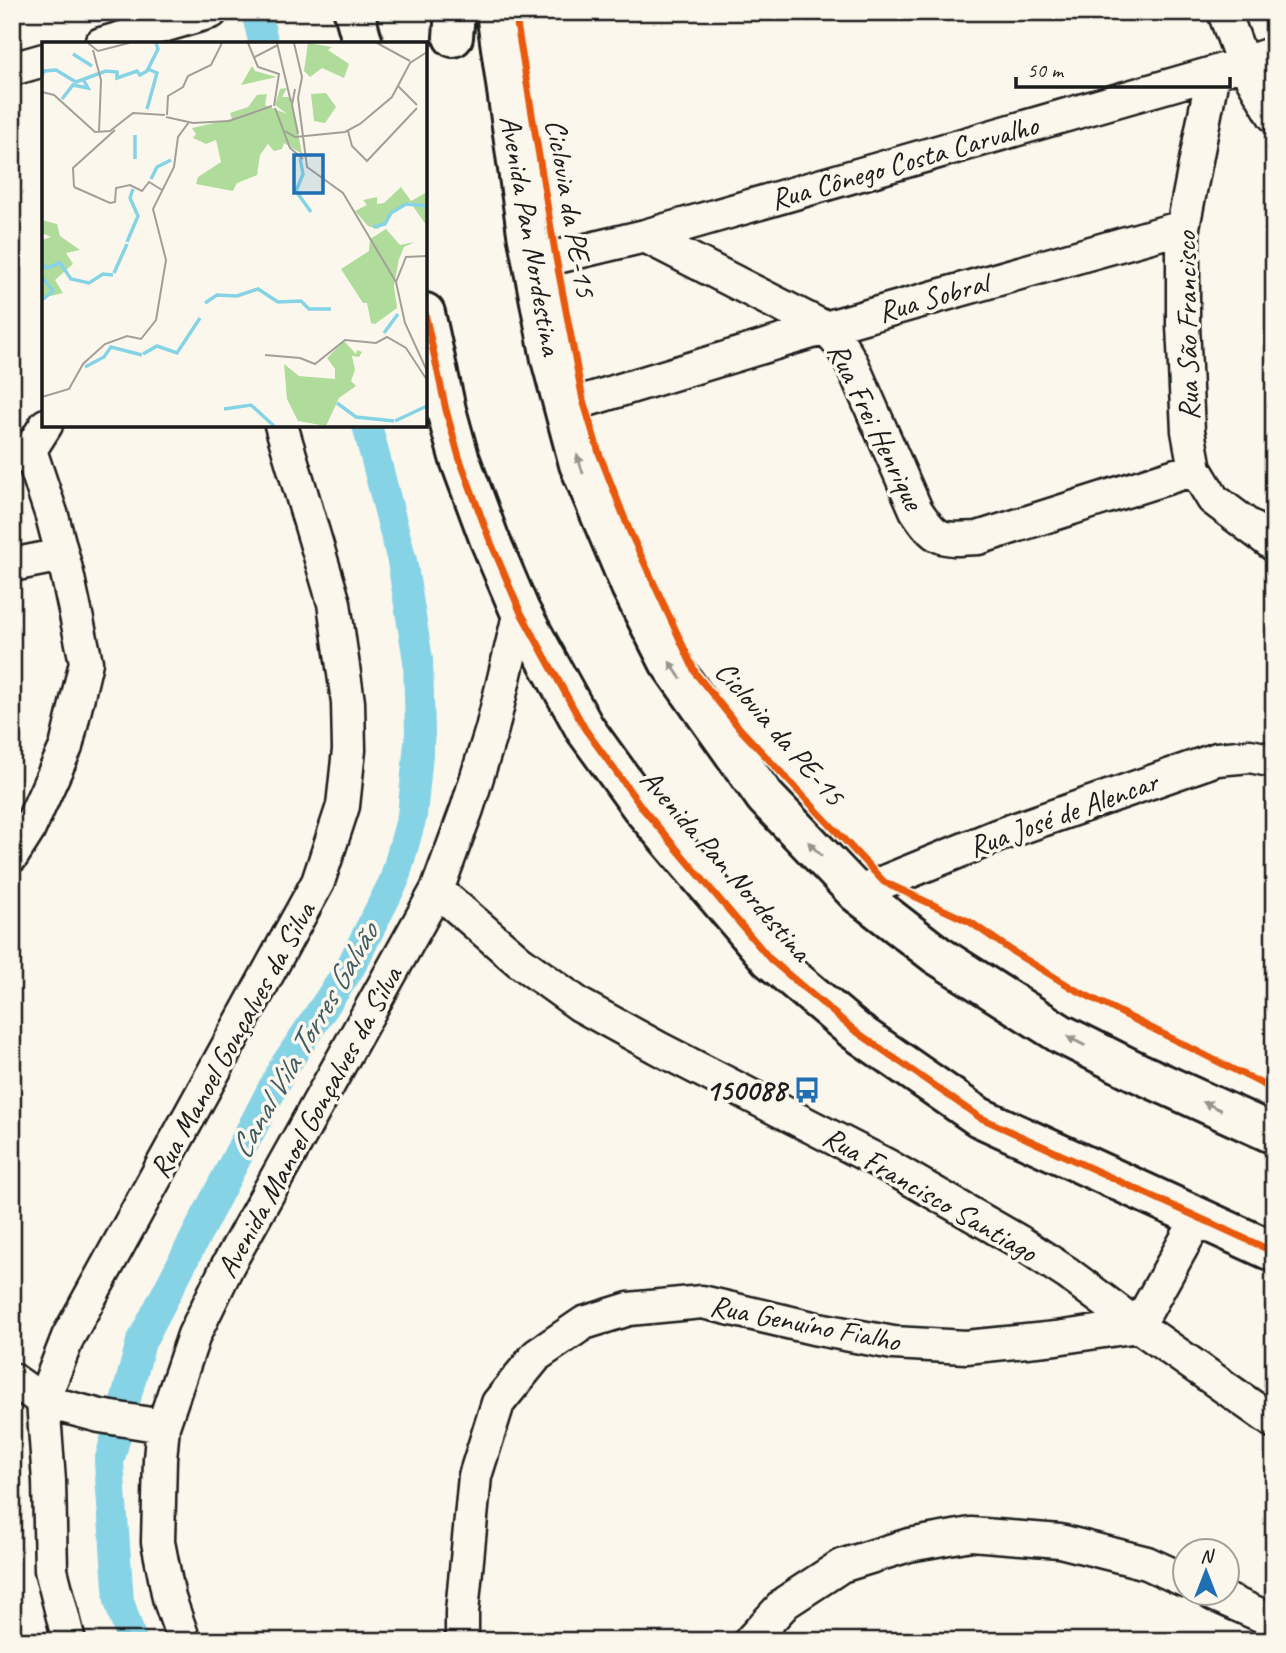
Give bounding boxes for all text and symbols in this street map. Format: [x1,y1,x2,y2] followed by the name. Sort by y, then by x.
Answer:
[42,42,427,427] inset map
[1016,46,1230,90] scale bar
[1027,57,1065,83] text: 50 m
[766,105,1043,218] street label: Rua Cônego Costa Carvalho
[491,112,571,360] street label: Avenida Pan Nordestina
[537,116,606,301] street label: Ciclovia da PE-15
[1166,230,1208,421] street label: Rua São Francisco
[874,262,997,331] street label: Rua Sobral
[819,336,934,518] street label: Rua Frei Henrique
[574,454,584,475] one-way arrow
[707,653,854,814] street label: Ciclovia da PE-15
[669,661,682,680] one-way arrow
[632,761,821,971] street label: Avenida Pan Nordestina
[963,761,1165,866] street label: Rua José de Alencar
[808,841,824,858] one-way arrow
[140,894,325,1185] street label: Rua Manoel Gonçalves da Silva
[220,912,390,1166] water label: Canal Vila Torres Galvão
[208,958,411,1284] street label: Avenida Manoel Gonçalves da Silva
[1066,1036,1086,1047] one-way arrow
[705,1071,789,1109] place label: 150088
[792,1075,822,1105] bus stop icon: 150088
[1201,1100,1222,1111] one-way arrow
[816,1117,1045,1271] street label: Rua Francisco Santiago
[707,1286,904,1360] street label: Rua Genuíno Fialho
[1170,1538,1240,1608] north arrow
[1200,1544,1215,1568] text: N

